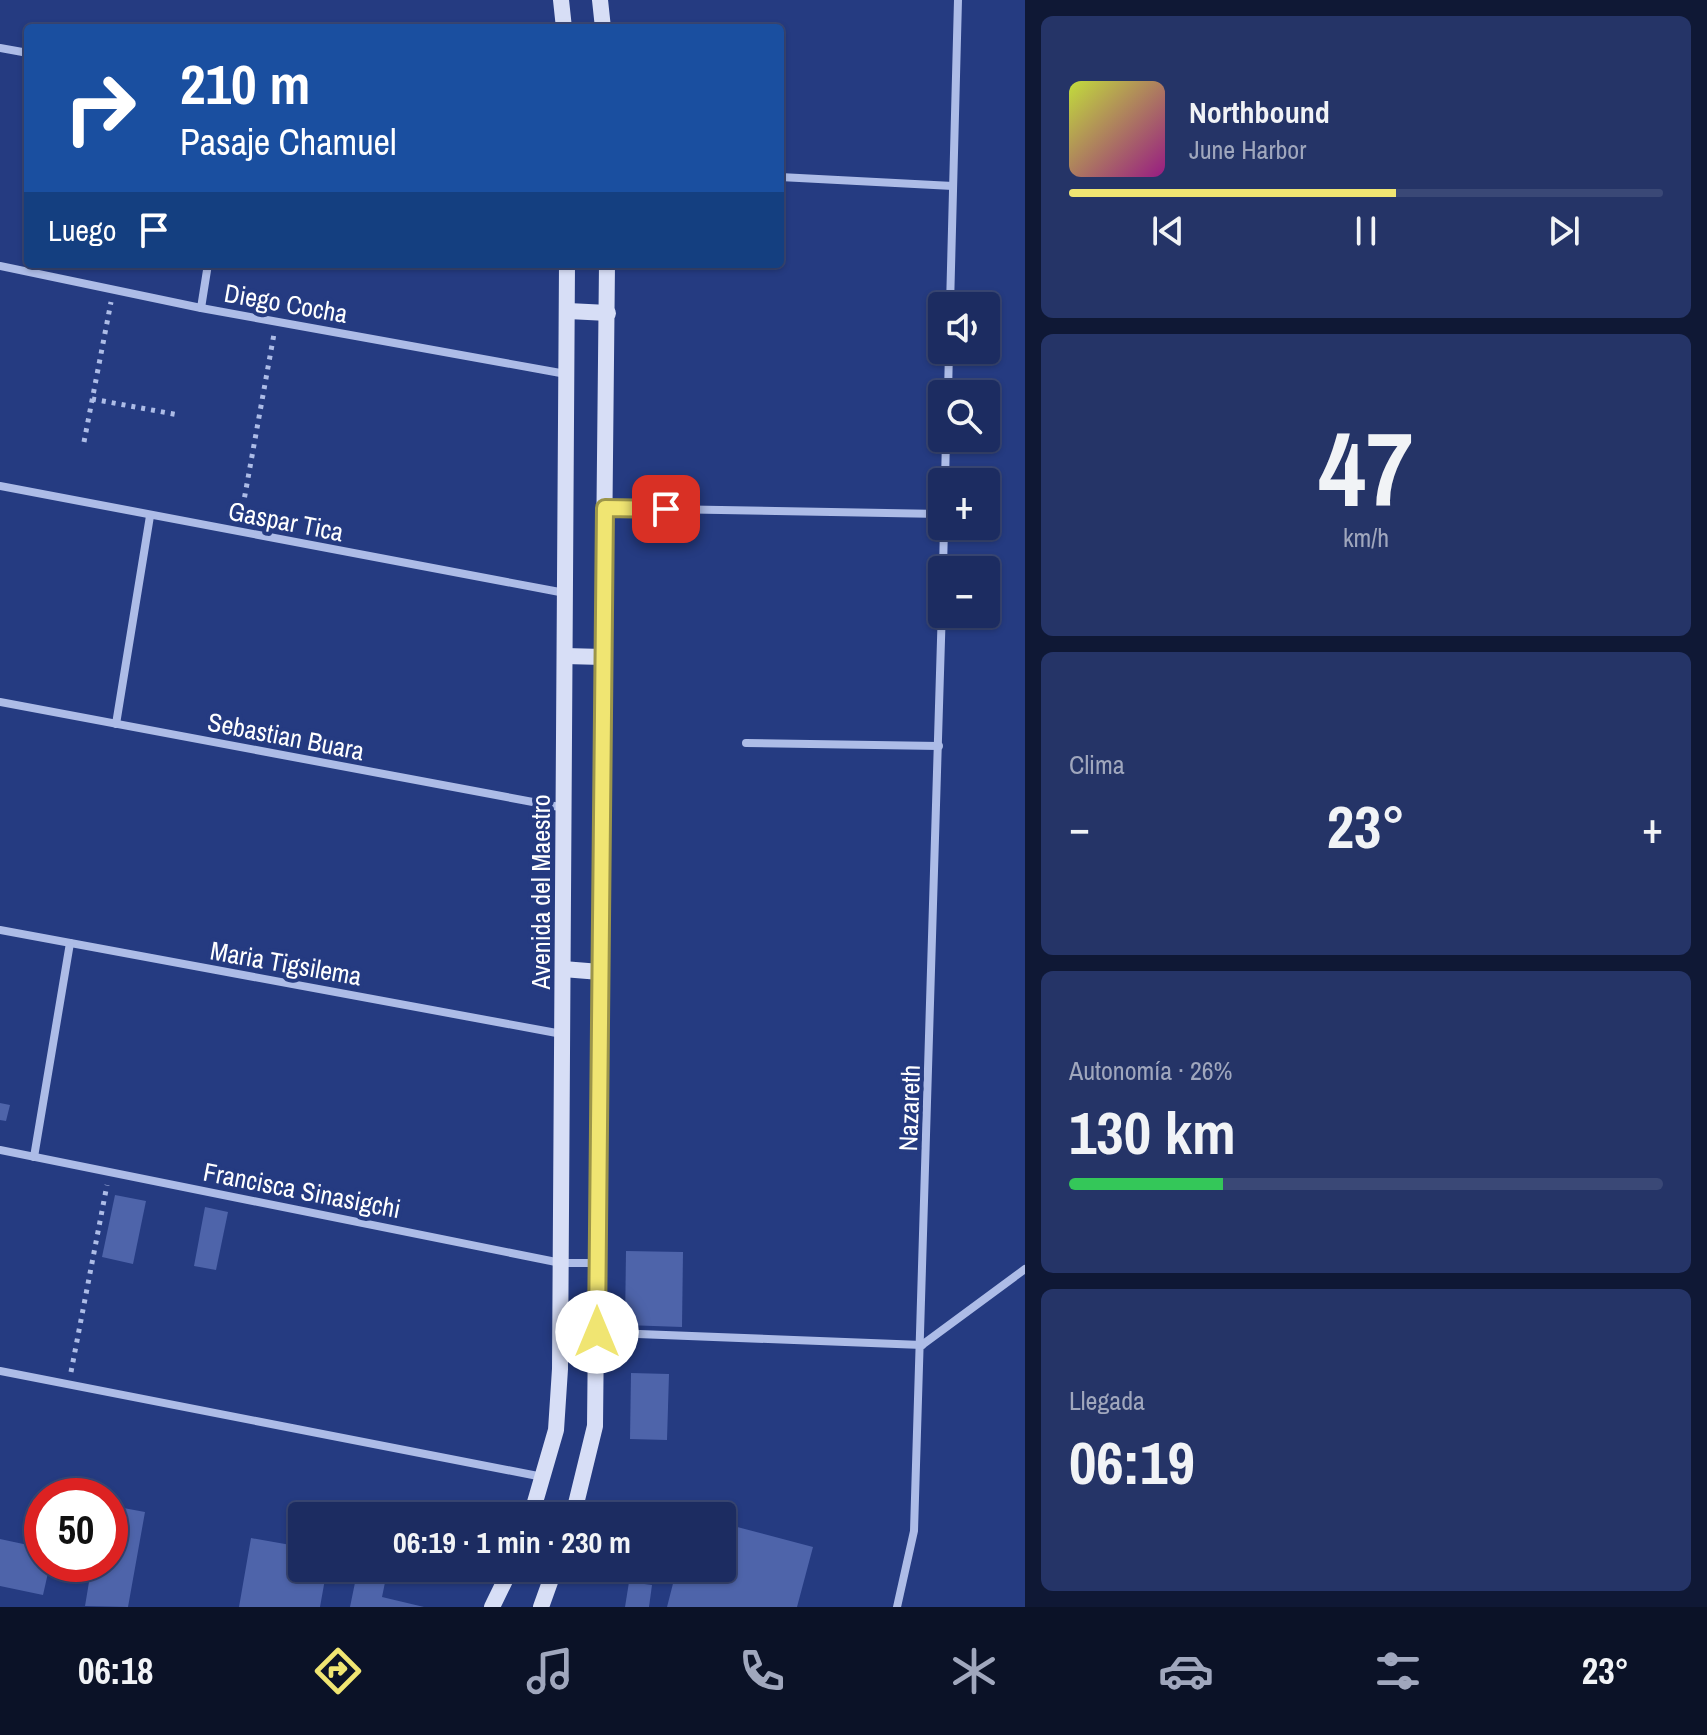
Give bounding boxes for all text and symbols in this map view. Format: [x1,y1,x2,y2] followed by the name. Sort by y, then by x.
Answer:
[180,46,310,121] text: 210 m
[48,56,152,160] icon: right
[1189,92,1330,132] text: Northbound
[180,118,397,166] text: Pasaje Chamuel
[1189,132,1306,167] text: June Harbor
[132,208,176,252] icon: arrive
[1146,209,1190,253] icon: previous
[1344,209,1388,253] icon: pause
[1542,209,1586,253] icon: next
[48,210,116,250] text: Luego
[222,275,350,331] street label: Diego Cocha
[928,292,1000,628] map controls
[928,292,1000,364] button: sound
[928,380,1000,452] button: search
[1319,398,1413,538] text: 47
[928,468,1000,540] button: +
[632,475,700,543] pin
[644,487,688,531] icon: arrive
[225,493,347,549] street label: Gaspar Tica
[1343,520,1389,555] text: km/h
[928,556,1000,628] button: −
[205,704,367,768] street label: Sebastian Buara
[1069,747,1125,782] text: Clima
[1327,786,1405,867] text: 23°
[523,794,558,991] street label: Avenida del Maestro
[1069,797,1090,857] text: −
[1642,797,1663,857] text: +
[208,932,365,994] street label: Maria Tigsilema
[1069,1053,1233,1088] text: Autonomía · 26%
[890,1064,928,1152] street label: Nazareth
[1069,1092,1236,1173] text: 130 km
[200,1154,404,1226] street label: Francisca Sinasigchi
[555,1290,639,1374] position arrow
[1069,1383,1145,1418] text: Llegada
[1069,1422,1195,1503] text: 06:19
[24,1478,128,1582] speed limit sign: 50
[393,1522,631,1562] text: 06:19 · 1 min · 230 m
[310,1643,366,1699] icon: directions
[522,1643,578,1699] icon: music
[734,1643,790,1699] icon: phone
[946,1643,1002,1699] icon: climate
[1158,1643,1214,1699] icon: car
[1370,1643,1426,1699] icon: filters
[78,1647,154,1695] text: 06:18
[1582,1647,1629,1695] text: 23°

